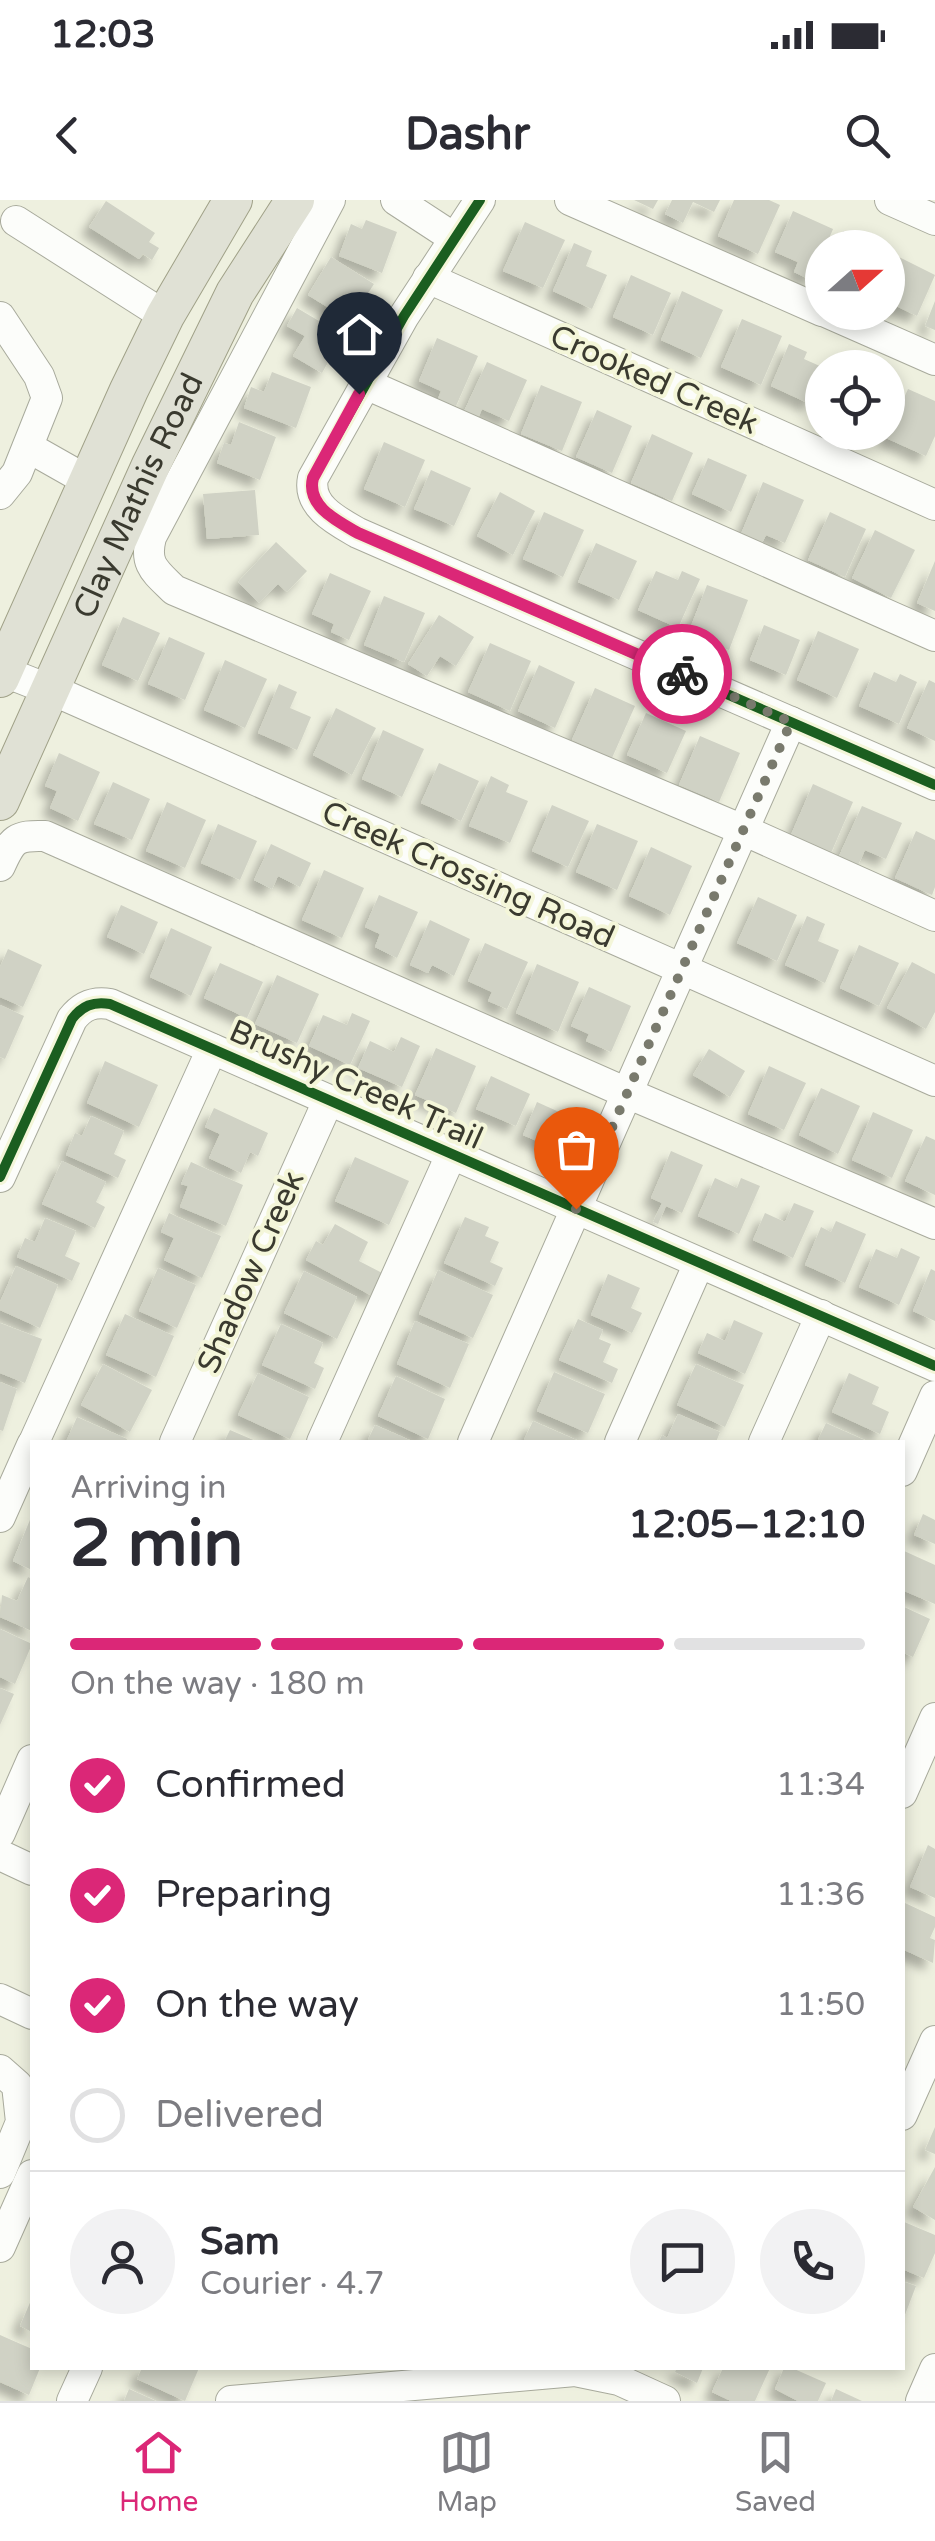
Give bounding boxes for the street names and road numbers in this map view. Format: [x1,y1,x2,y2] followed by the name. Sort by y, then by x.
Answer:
[544,317,764,443] street label: Crooked Creek
[66,367,212,624] street label: Clay Mathis Road
[316,793,620,957] street label: Creek Crossing Road
[223,1012,489,1158] street label: Brushy Creek Trail
[189,1165,313,1379] street label: Shadow Creek

